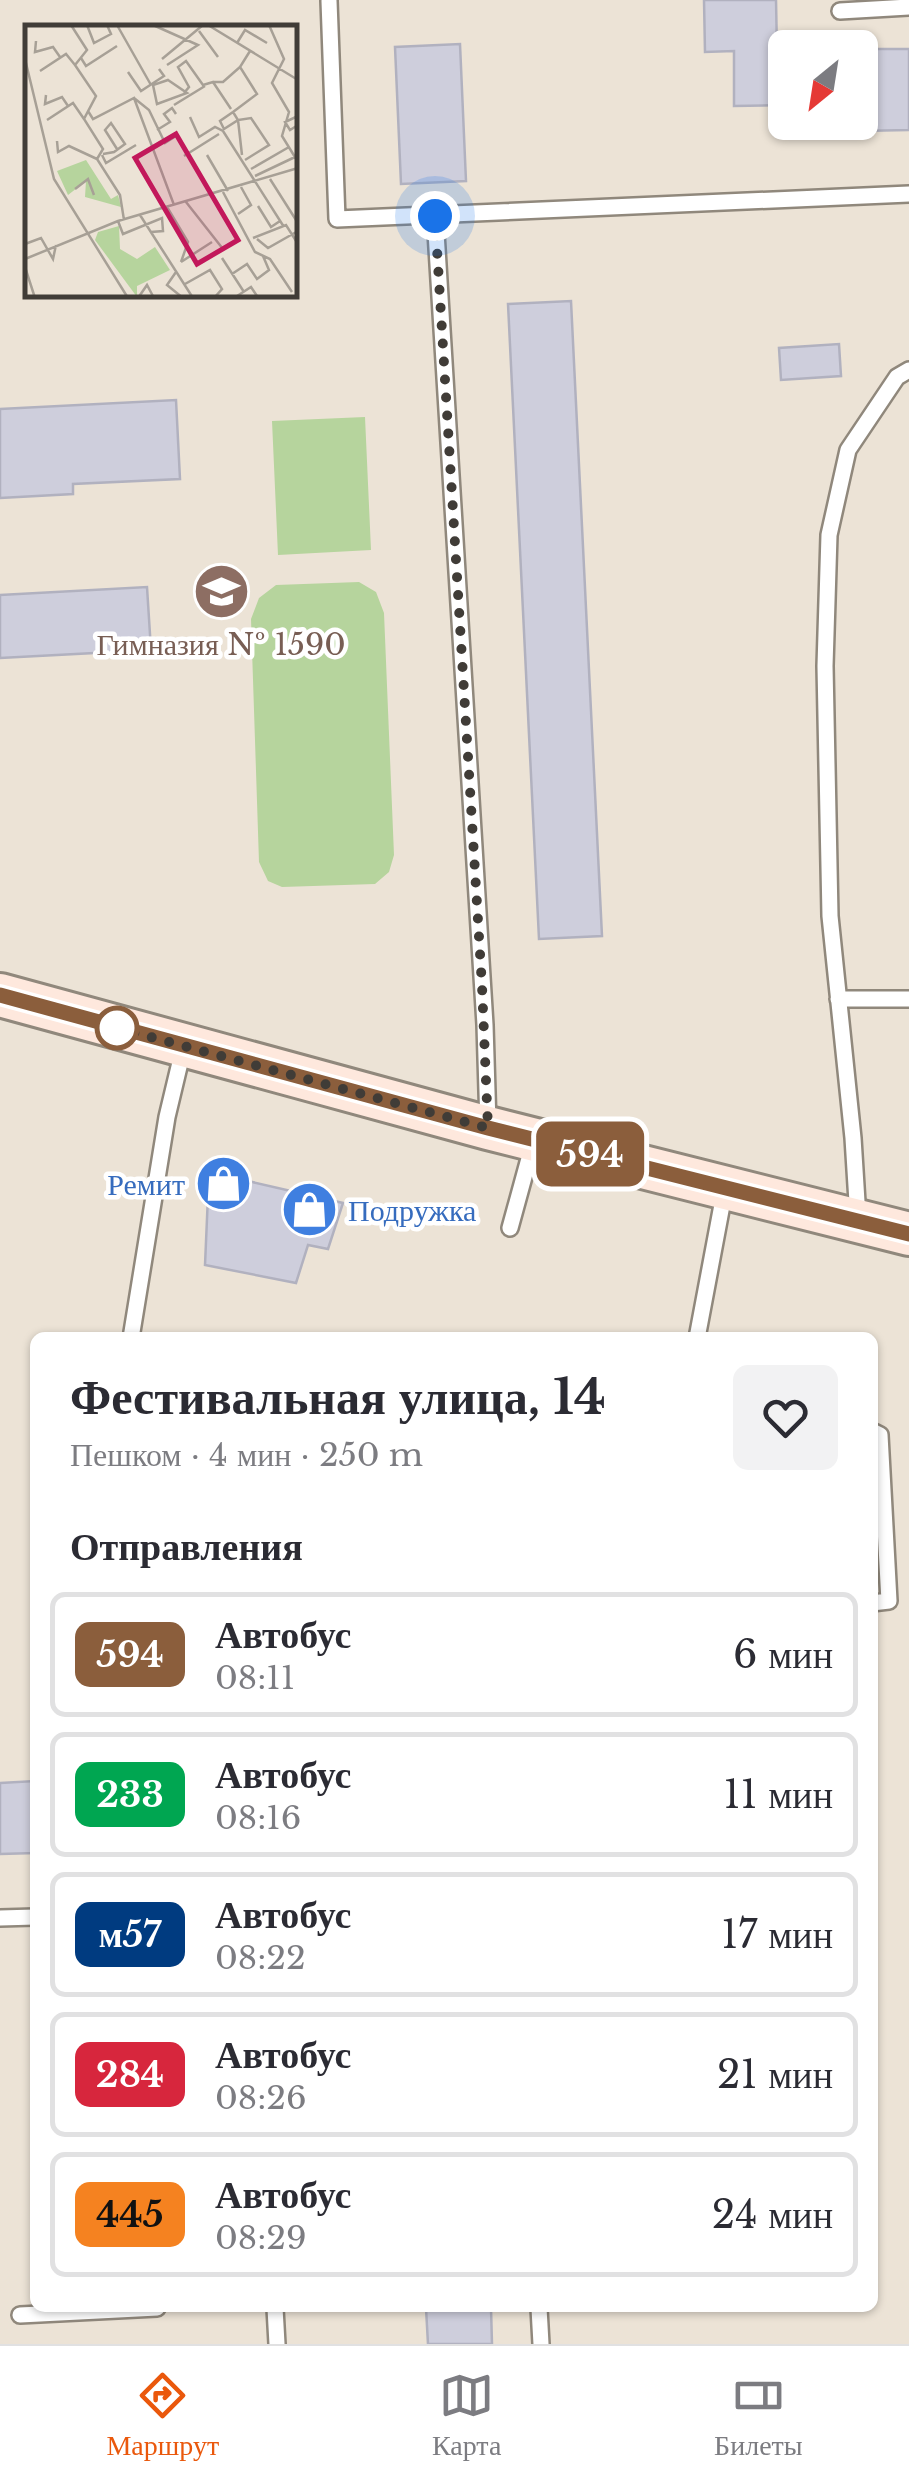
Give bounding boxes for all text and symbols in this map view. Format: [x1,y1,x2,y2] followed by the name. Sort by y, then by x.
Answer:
[25,25,298,298] inset map
[768,30,878,140] north arrow
[768,30,878,140] map controls
[410,191,460,241] your location
[191,562,251,622] school or university icon: Гимназия № 1590
[96,626,346,663] place label: Гимназия № 1590
[96,1007,138,1049] unlabelled marker
[532,1122,648,1186] line badge: 594
[556,1133,624,1176] text: 594
[194,1154,254,1214] shop icon: Ремит
[107,1166,185,1203] place label: Ремит
[279,1180,339,1240] shop icon: Подружка
[348,1192,476,1229] place label: Подружка
[733,1365,838,1470] button: heart
[70,1367,606,1427] text: Фестивальная улица, 14
[70,1435,423,1475] text: Пешком · 4 мин · 250 m
[70,1523,303,1570] text: Отправления
[215,1611,351,1658] text: Автобус
[733,1631,833,1678] text: 6 мин
[96,1633,164,1676] text: 594
[215,1658,295,1698] text: 08:11
[215,1751,351,1798] text: Автобус
[723,1771,833,1818] text: 11 мин
[96,1773,164,1816] text: 233
[215,1798,301,1838] text: 08:16
[215,1891,351,1938] text: Автобус
[721,1911,833,1958] text: 17 мин
[99,1913,161,1956] text: м57
[215,1938,306,1978] text: 08:22
[215,2031,351,2078] text: Автобус
[717,2051,833,2098] text: 21 мин
[96,2053,164,2096] text: 284
[215,2078,307,2118] text: 08:26
[215,2171,351,2218] text: Автобус
[712,2191,833,2238] text: 24 мин
[96,2193,164,2236] text: 445
[215,2218,307,2258] text: 08:29
[106,2368,219,2463] tab: Маршрут
[432,2368,501,2463] tab: Карта
[714,2368,803,2463] tab: Билеты

